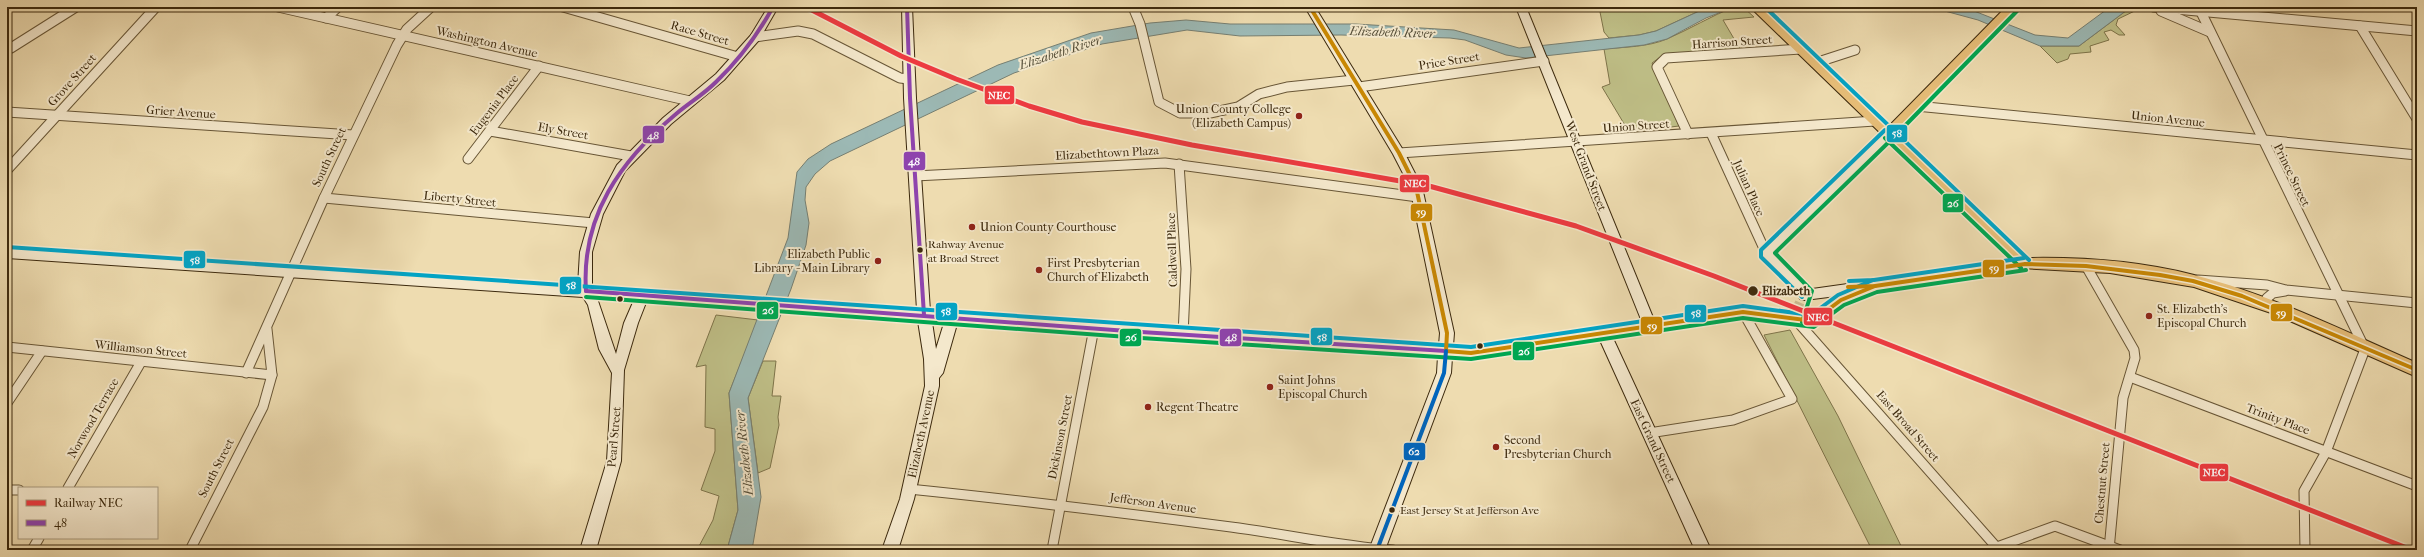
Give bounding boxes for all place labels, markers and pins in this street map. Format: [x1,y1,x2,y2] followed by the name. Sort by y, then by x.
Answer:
[1176,102,1291,130] place label: Union County College (Elizabeth Campus)
[1294,111,1304,121] marker: Union County College (Elizabeth Campus)
[980,220,1116,234] place label: Union County Courthouse
[967,222,977,232] marker: Union County Courthouse
[928,238,1004,265] place label: Rahway Avenue at Broad Street
[915,245,925,255] marker: Rahway Avenue at Broad Street
[754,247,871,275] place label: Elizabeth Public Library - Main Library
[873,256,883,266] marker: Elizabeth Public Library - Main Library
[1047,256,1149,284] place label: First Presbyterian Church of Elizabeth
[1034,265,1044,275] marker: First Presbyterian Church of Elizabeth
[1746,284,1760,298] marker: Elizabeth
[1762,284,1811,298] place label: Elizabeth
[615,294,625,304] unlabelled marker
[2157,302,2247,330] place label: St. Elizabeth's Episcopal Church
[2144,311,2154,321] marker: St. Elizabeth's Episcopal Church
[1475,341,1485,351] unlabelled marker
[1278,373,1368,401] place label: Saint Johns Episcopal Church
[1265,382,1275,392] marker: Saint Johns Episcopal Church
[1156,400,1238,414] place label: Regent Theatre
[1143,402,1153,412] marker: Regent Theatre
[1504,433,1612,461] place label: Second Presbyterian Church
[1491,442,1501,452] marker: Second Presbyterian Church
[1400,504,1539,517] place label: East Jersey St at Jefferson Ave
[1387,505,1397,515] marker: East Jersey St at Jefferson Ave

